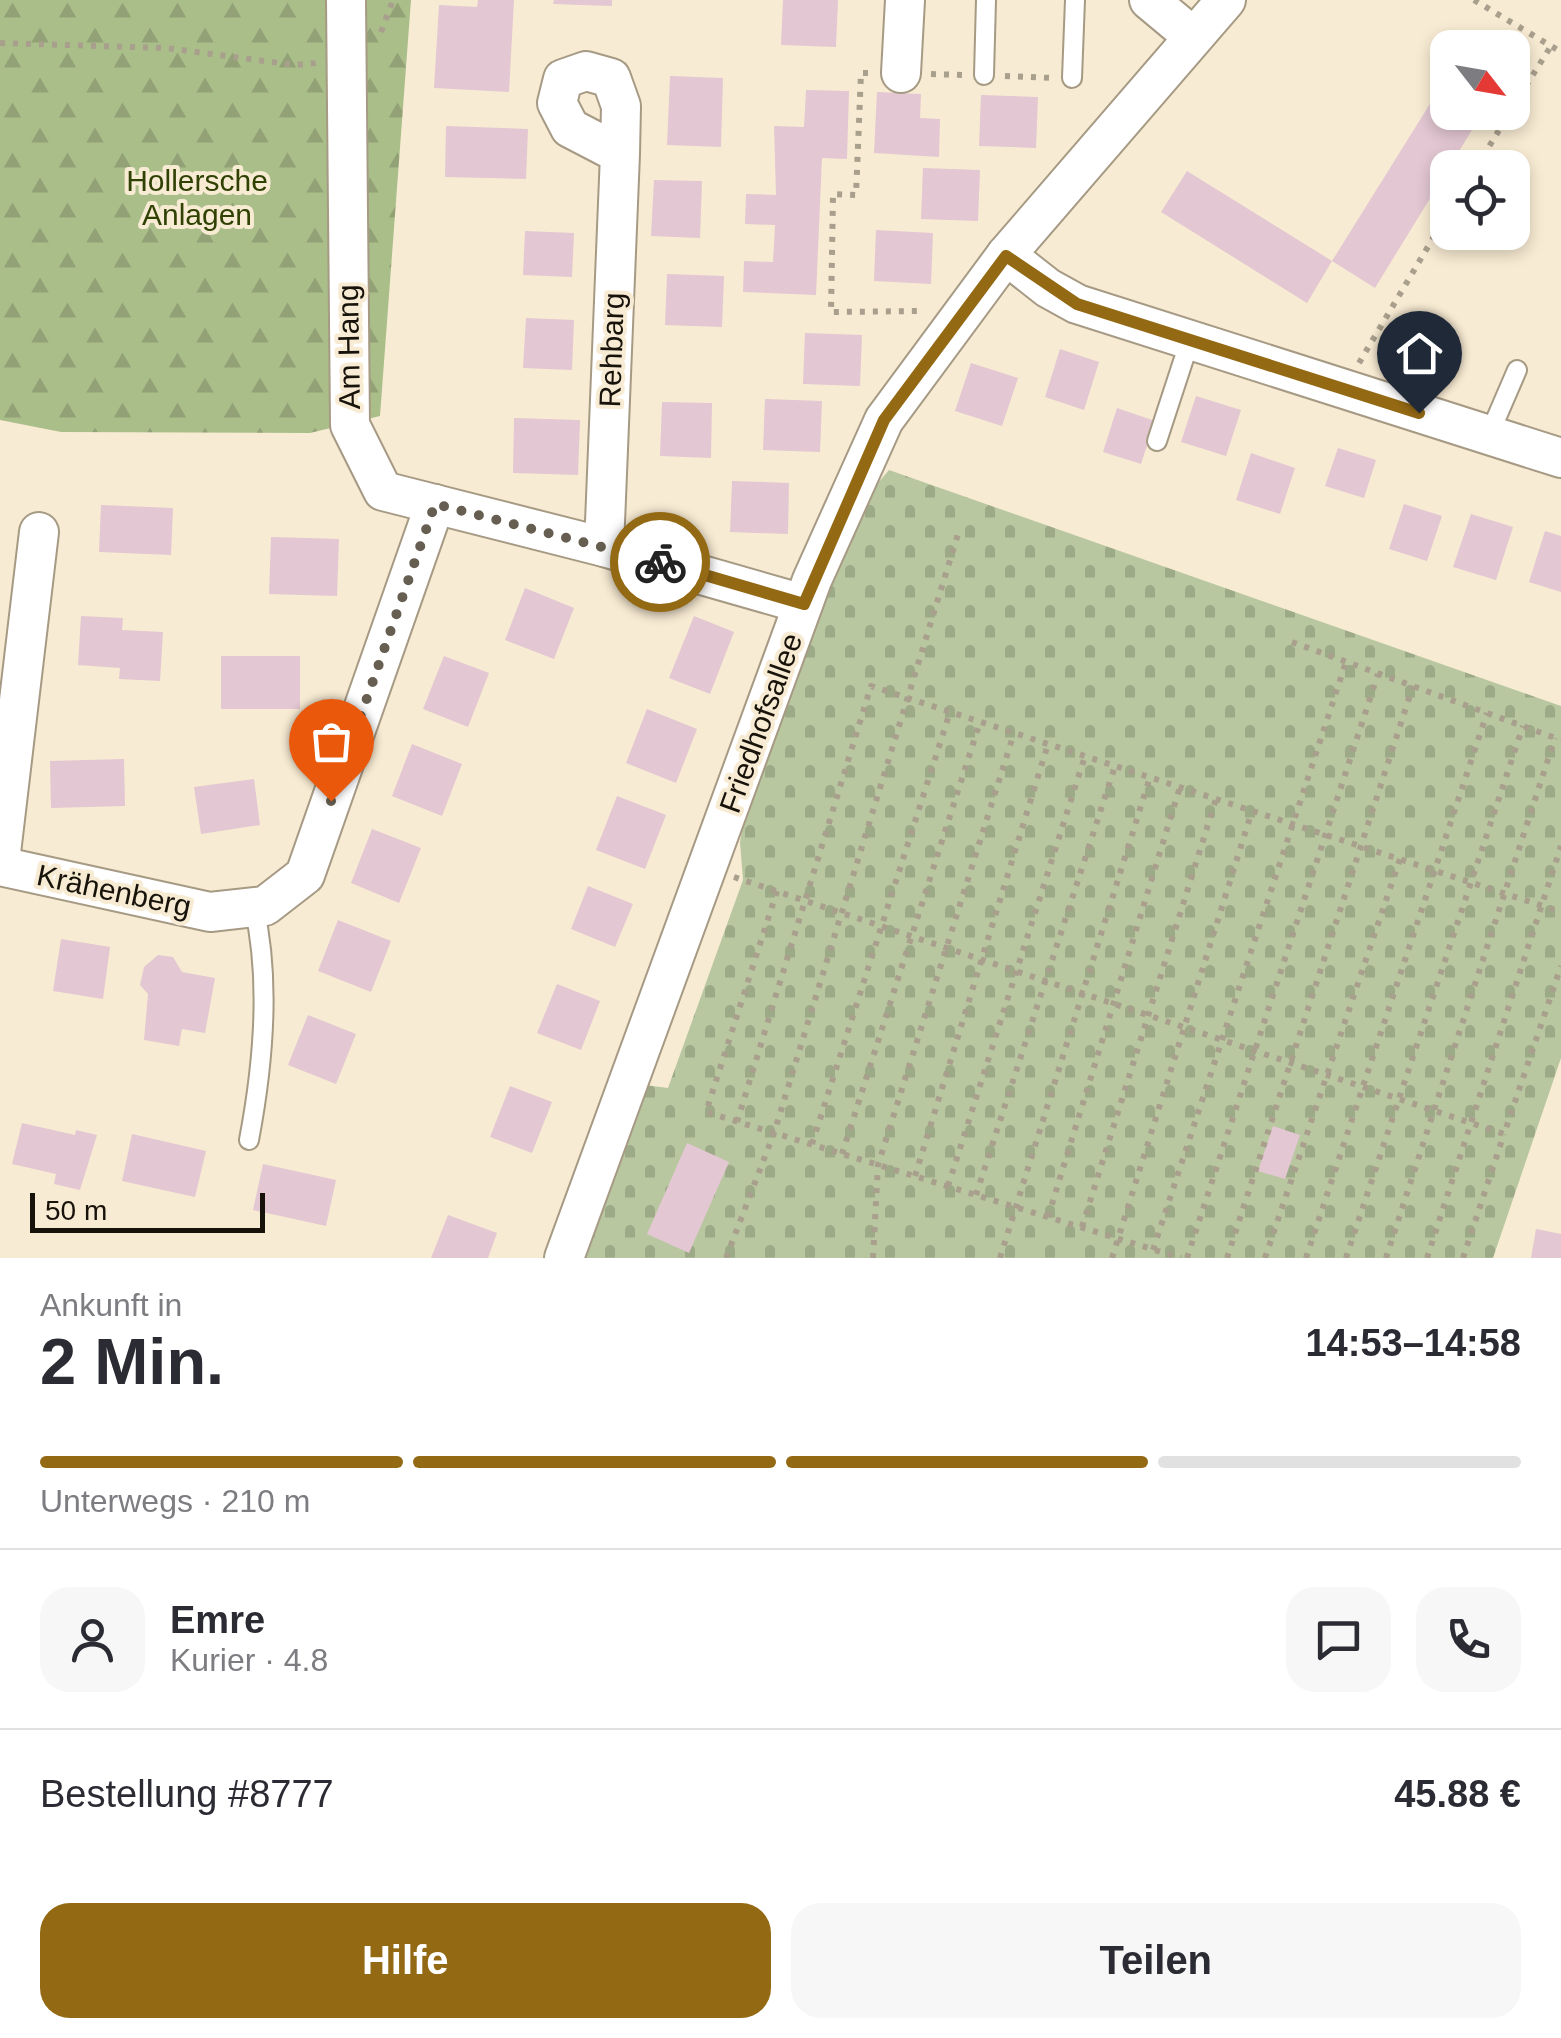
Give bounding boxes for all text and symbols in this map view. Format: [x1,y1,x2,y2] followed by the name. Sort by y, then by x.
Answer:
[1430,30,1530,130] north arrow
[1430,30,1530,250] map controls
[1430,150,1530,250] button: locate
[126,164,268,231] park label: Hollersche Anlagen
[331,284,366,410] street label: Am Hang
[593,292,630,408] street label: Rehbarg
[1377,311,1462,414] pin
[1392,326,1447,381] icon: home
[610,512,710,612] courier
[633,535,688,590] icon: bike
[713,629,808,817] street label: Friedhofsallee
[289,699,374,802] pin
[304,714,359,769] icon: bag
[34,858,194,923] street label: Krähenberg
[30,1188,265,1232] scale bar
[45,1195,107,1226] text: 50 m
[40,1287,182,1323] text: Ankunft in
[1305,1322,1521,1364] text: 14:53–14:58
[40,1325,224,1398] text: 2 Min.
[40,1483,310,1519] text: Unterwegs · 210 m
[40,1587,145,1692] button: person
[1286,1587,1391,1692] button: chat
[1416,1587,1521,1692] button: phone
[170,1599,265,1641] text: Emre
[170,1642,328,1678] text: Kurier · 4.8
[40,1773,334,1815] text: Bestellung #8777
[1394,1773,1521,1815] text: 45.88 €
[40,1903,771,2018] button: Hilfe
[791,1903,1521,2018] button: Teilen

